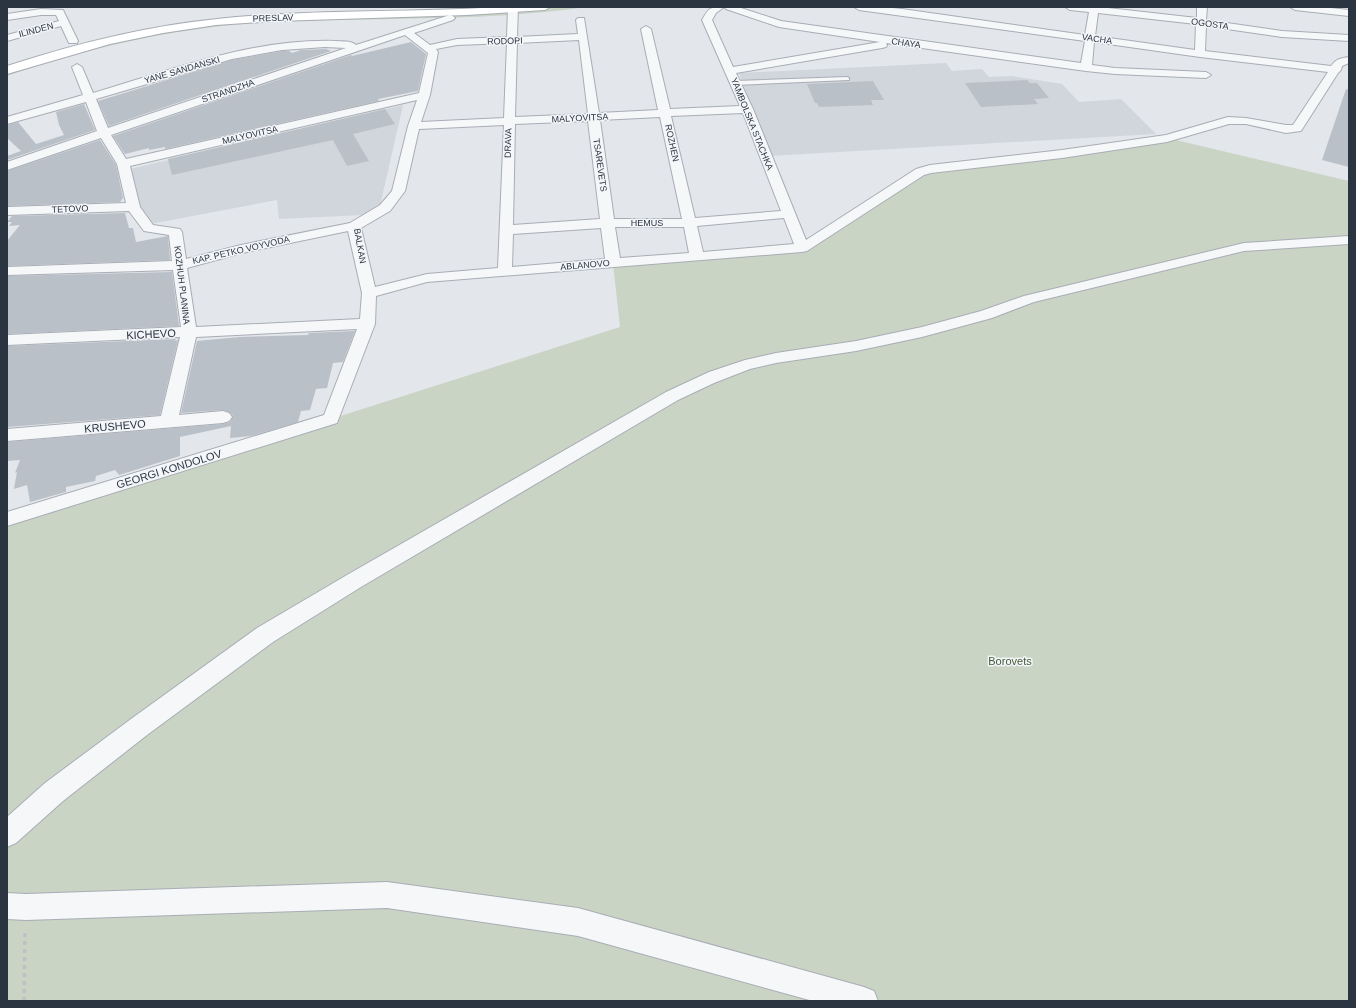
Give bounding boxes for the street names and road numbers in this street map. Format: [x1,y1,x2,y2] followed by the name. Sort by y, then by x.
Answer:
[252,12,294,24] street label: PRESLAV
[1191,16,1229,32] street label: OGOSTA
[18,21,54,39] street label: ILINDEN
[1081,32,1113,46] street label: VACHA
[487,35,523,47] street label: RODOPI
[891,36,921,50] street label: CHAYA
[143,54,221,86] street label: YANE SANDANSKI
[729,76,775,172] street label: YAMBOLSKA STACHKA
[200,77,256,105] street label: STRANDZHA
[551,112,609,124] street label: MALYOVITSA
[663,123,681,163] street label: ROZHEN
[221,124,279,146] street label: MALYOVITSA
[503,128,513,158] street label: DRAVA
[591,138,609,192] street label: TSAREVETS
[51,203,89,215] street label: TETOVO
[631,218,663,228] street label: HEMUS
[352,228,368,264] street label: BALKAN
[191,234,291,266] street label: KAP. PETKO VOYVODA
[172,245,192,325] street label: KOZHUH PLANINA
[560,258,610,272] street label: ABLANOVO
[126,327,176,341] street label: KICHEVO
[84,417,147,435] street label: KRUSHEVO
[115,447,224,491] street label: GEORGI KONDOLOV

